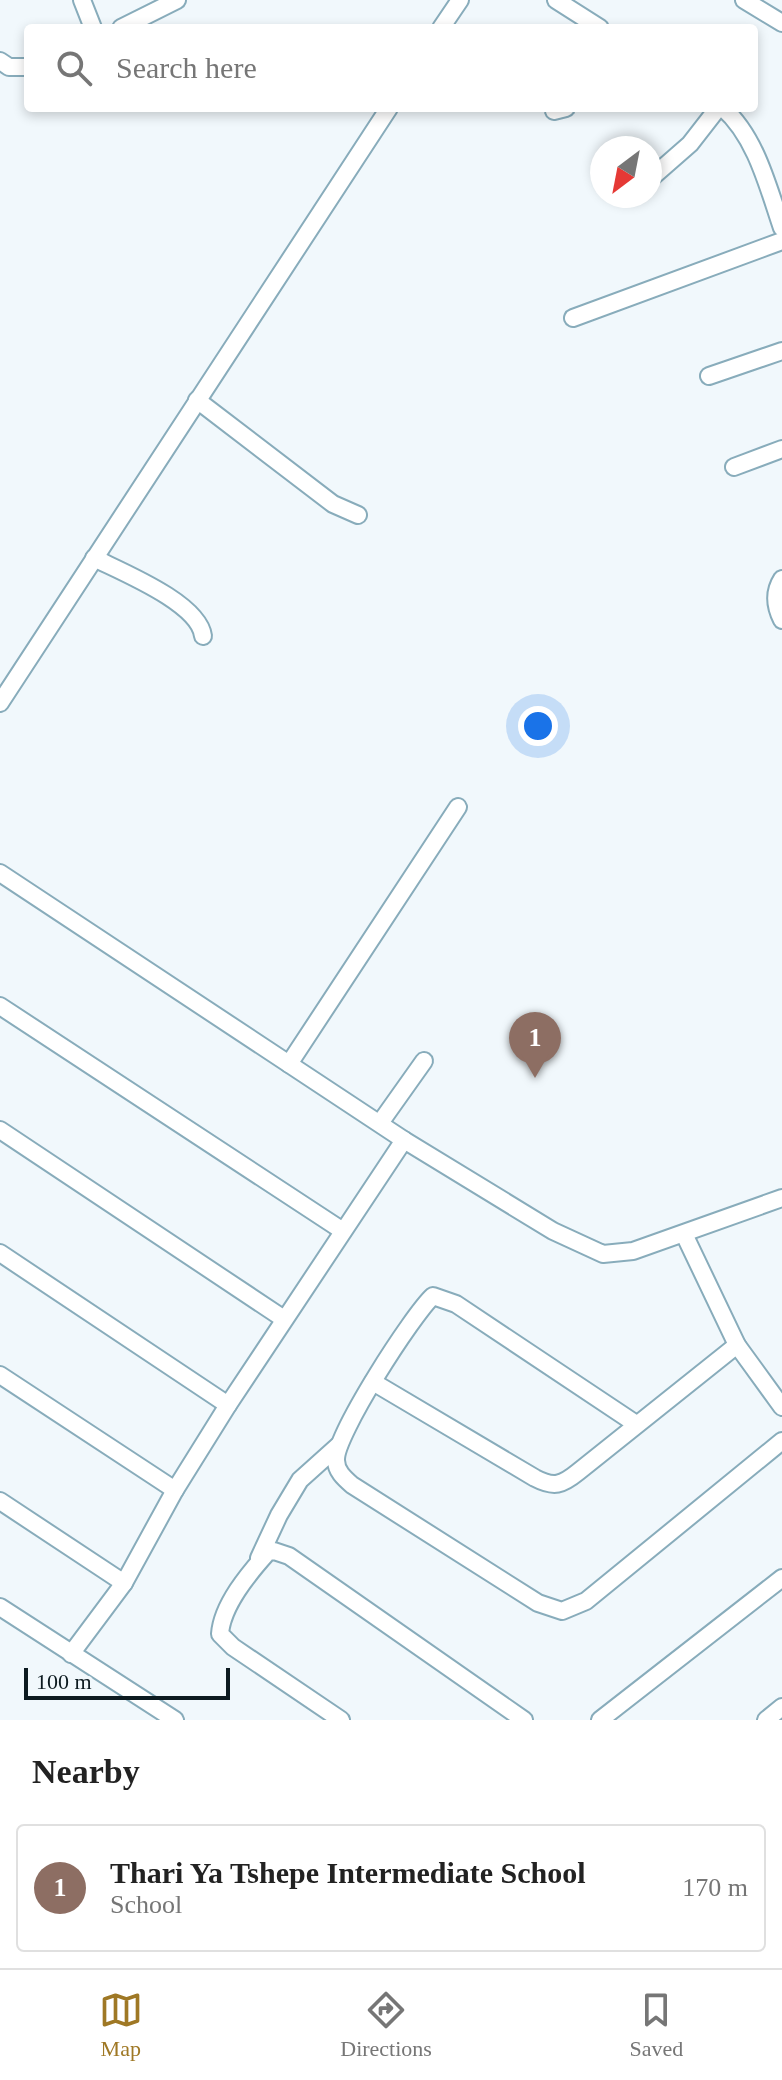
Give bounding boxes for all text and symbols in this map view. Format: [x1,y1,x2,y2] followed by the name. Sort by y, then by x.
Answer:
[24,24,758,112] search box
[52,46,96,90] icon: search
[116,51,257,84] text: Search here
[590,136,662,208] north arrow
[518,706,558,746] your location
[509,1012,561,1078] pin: 1
[24,1664,230,1700] scale bar
[36,1669,92,1694] text: 100 m
[32,1753,140,1790] text: Nearby
[110,1856,586,1889] text: Thari Ya Tshepe Intermediate School
[54,1873,67,1902] text: 1
[682,1873,748,1902] text: 170 m
[110,1890,182,1919] text: School
[99,1988,143,2062] tab: Map
[340,1988,432,2062] tab: Directions
[629,1988,683,2062] tab: Saved

